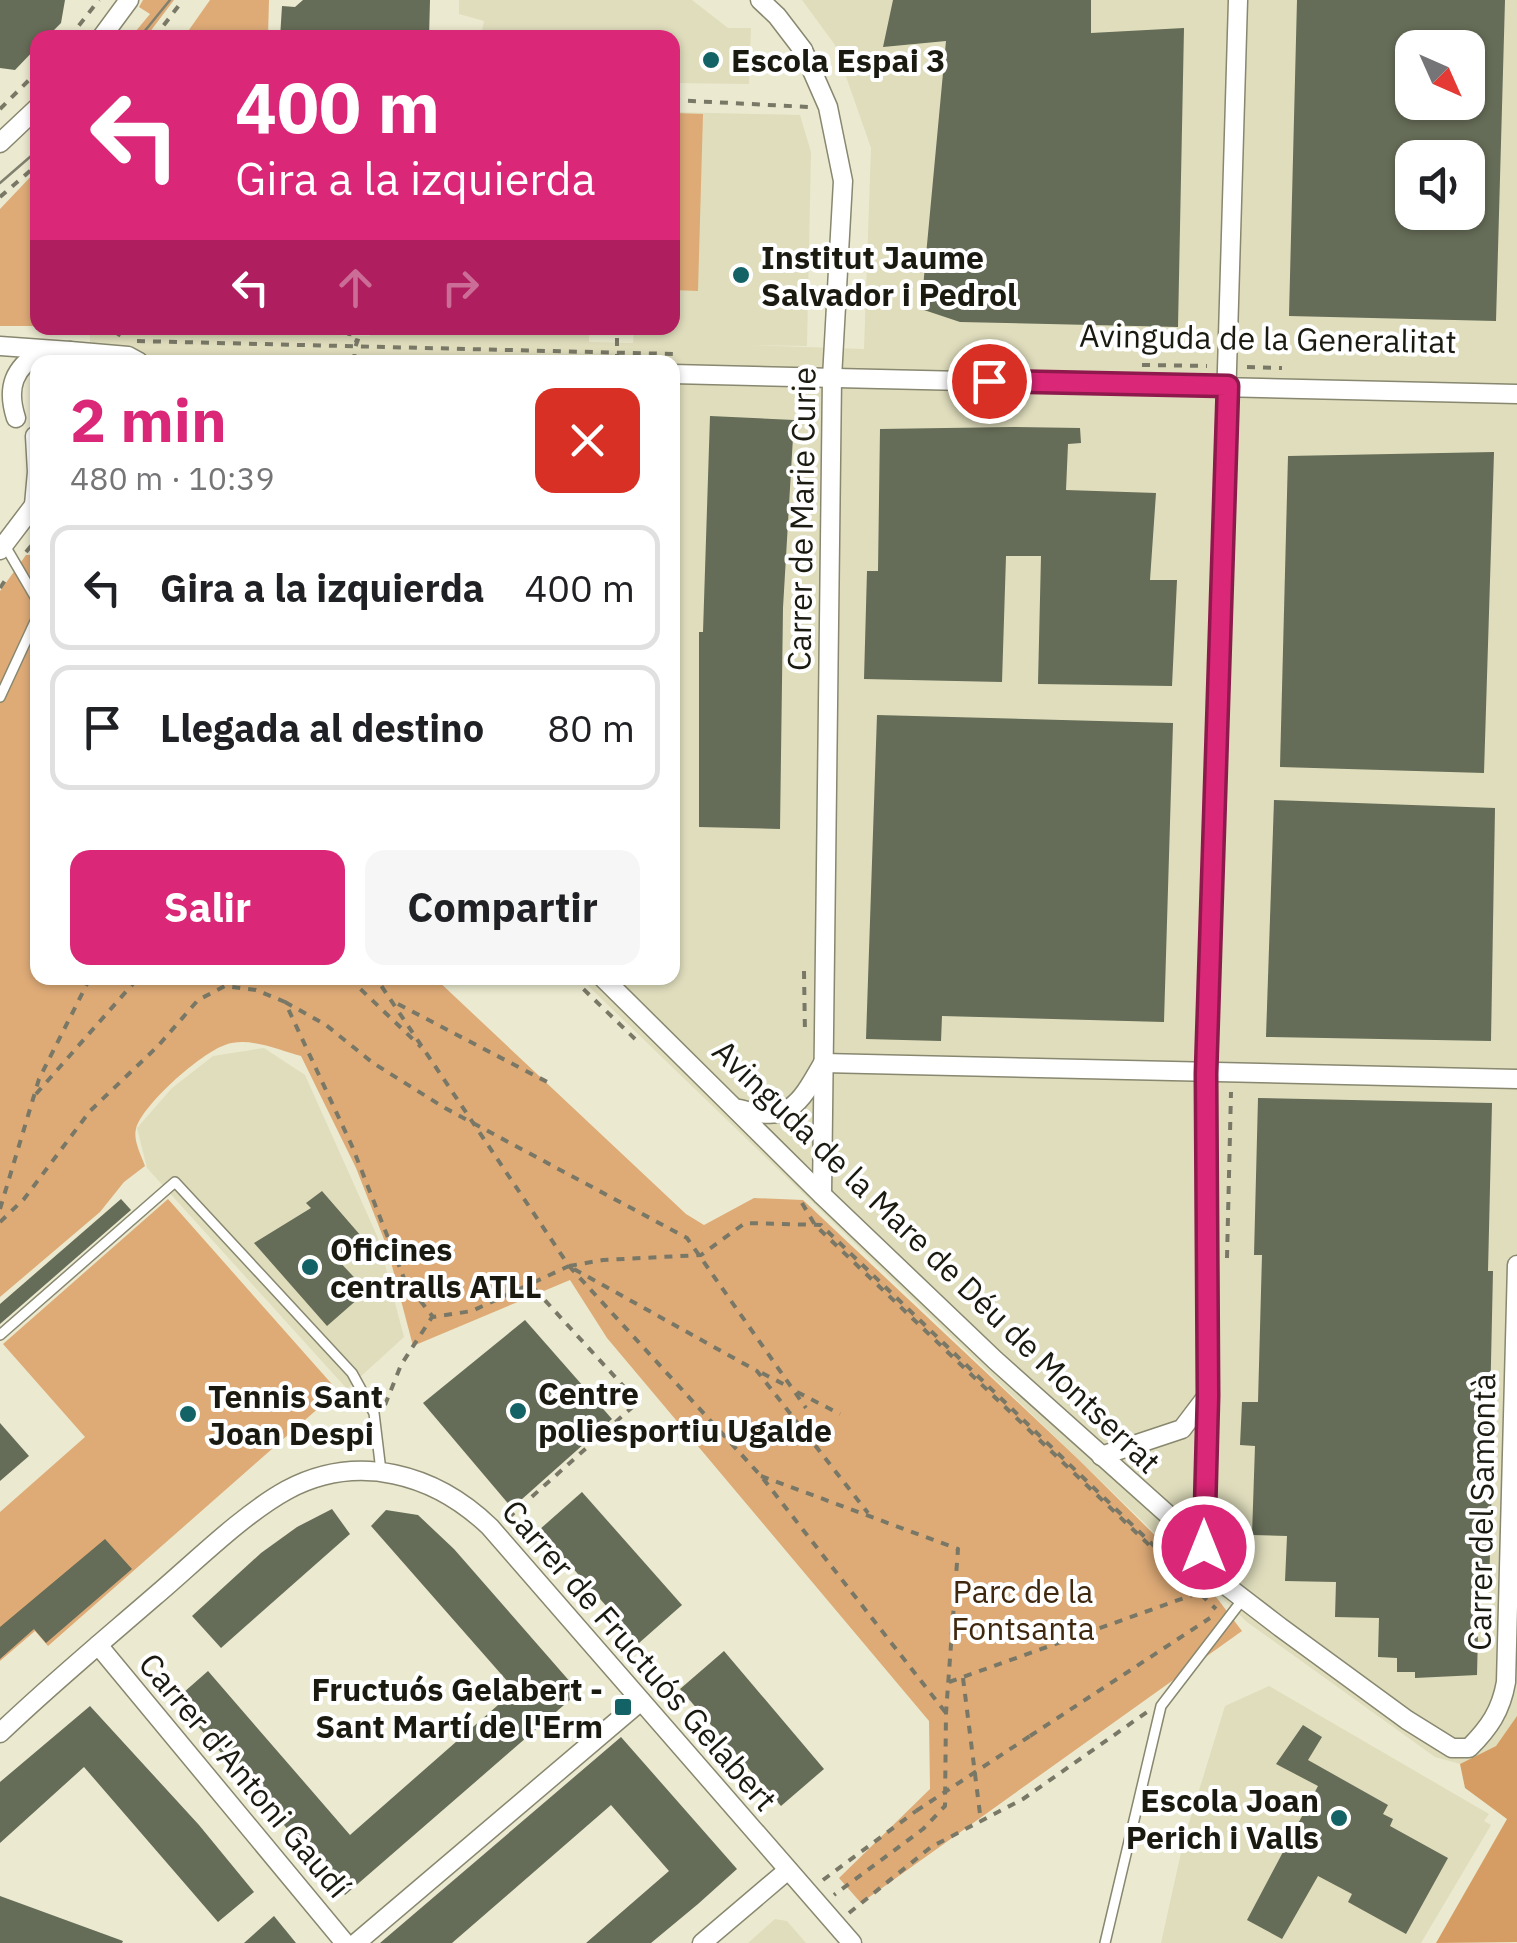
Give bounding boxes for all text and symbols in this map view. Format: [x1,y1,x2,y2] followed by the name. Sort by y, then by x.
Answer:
[1395,30,1485,120] north arrow
[1395,30,1485,230] map controls
[731,39,946,81] place label: Escola Espai 3
[700,49,722,71] marker: Escola Espai 3
[235,61,440,152] text: 400 m
[70,70,200,200] icon: left
[1395,140,1485,230] button: sound
[235,149,596,207] text: Gira a la izquierda
[761,236,1017,315] place label: Institut Jaume Salvador i Pedrol
[223,260,278,315] icon: left
[328,260,383,315] icon: ahead
[433,260,488,315] icon: right
[730,264,752,286] marker: Institut Jaume Salvador i Pedrol
[1079,314,1457,362] street label: Avinguda de la Generalitat
[947,339,1032,424] pin
[962,354,1017,409] icon: arrive
[777,367,825,671] street label: Carrer de Marie Curie
[70,380,227,459] text: 2 min
[535,388,640,493] button: close
[70,457,275,499] text: 480 m · 10:39
[75,560,130,615] icon: left
[160,563,484,612] text: Gira a la izquierda
[524,563,635,612] text: 400 m
[75,700,130,755] icon: arrive
[160,703,484,752] text: Llegada al destino
[547,703,635,752] text: 80 m
[70,850,345,965] button: Salir
[365,850,640,965] button: Compartir
[704,1030,1170,1482] street label: Avinguda de la Mare de Déu de Montserrat
[330,1228,542,1307] place label: Oficines centralls ATLL
[299,1256,321,1278] marker: Oficines centralls ATLL
[538,1372,832,1451] place label: Centre poliesportiu Ugalde
[1458,1373,1504,1651] street label: Carrer del Samontà
[208,1375,383,1454] place label: Tennis Sant Joan Despi
[507,1400,529,1422] marker: Centre poliesportiu Ugalde
[177,1403,199,1425] marker: Tennis Sant Joan Despi
[493,1491,787,1819] street label: Carrer de Fructuós Gelabert
[1152,1495,1256,1599] position arrow
[951,1570,1095,1649] park label: Parc de la Fontsanta
[130,1644,360,1906] street label: Carrer d'Antoni Gaudí
[312,1668,603,1747] place label: Fructuós Gelabert - Sant Martí de l'Erm
[612,1696,634,1718] marker: Fructuós Gelabert - Sant Martí de l'Erm
[1126,1779,1319,1858] place label: Escola Joan Perich i Valls
[1328,1807,1350,1829] marker: Escola Joan Perich i Valls

